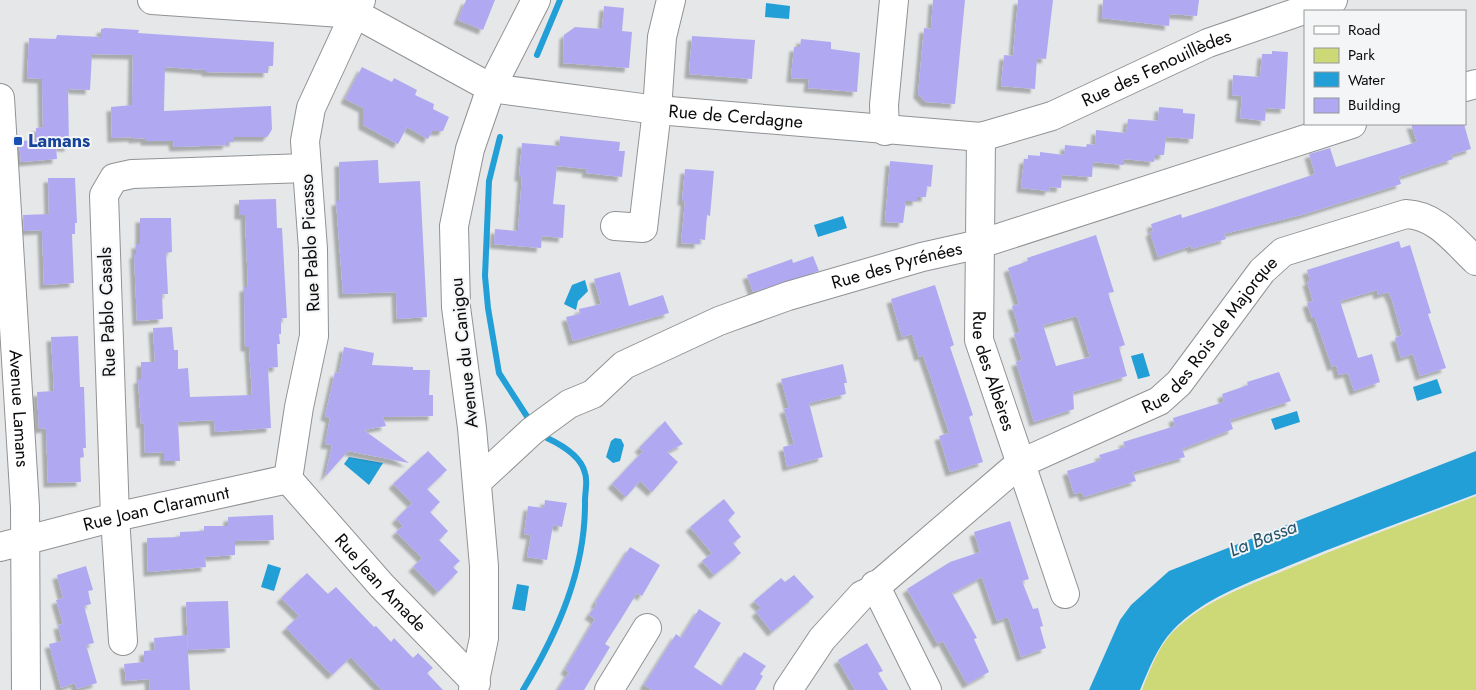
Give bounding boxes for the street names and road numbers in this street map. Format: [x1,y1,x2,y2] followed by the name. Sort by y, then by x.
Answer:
[1077,23,1235,113] street label: Rue des Fenouillèdes
[668,98,804,135] street label: Rue de Cerdagne
[293,173,327,313] street label: Rue Pablo Picasso
[828,235,965,296] street label: Rue des Pyrénées
[92,247,122,377] street label: Rue Pablo Casals
[1137,250,1283,420] street label: Rue des Rois de Majorque
[443,276,485,430] street label: Avenue du Canigou
[966,311,1022,434] street label: Rue des Albères
[2,349,36,468] street label: Avenue Lamans
[80,479,232,538] street label: Rue Joan Claramunt
[329,528,433,638] street label: Rue Jean Amade

